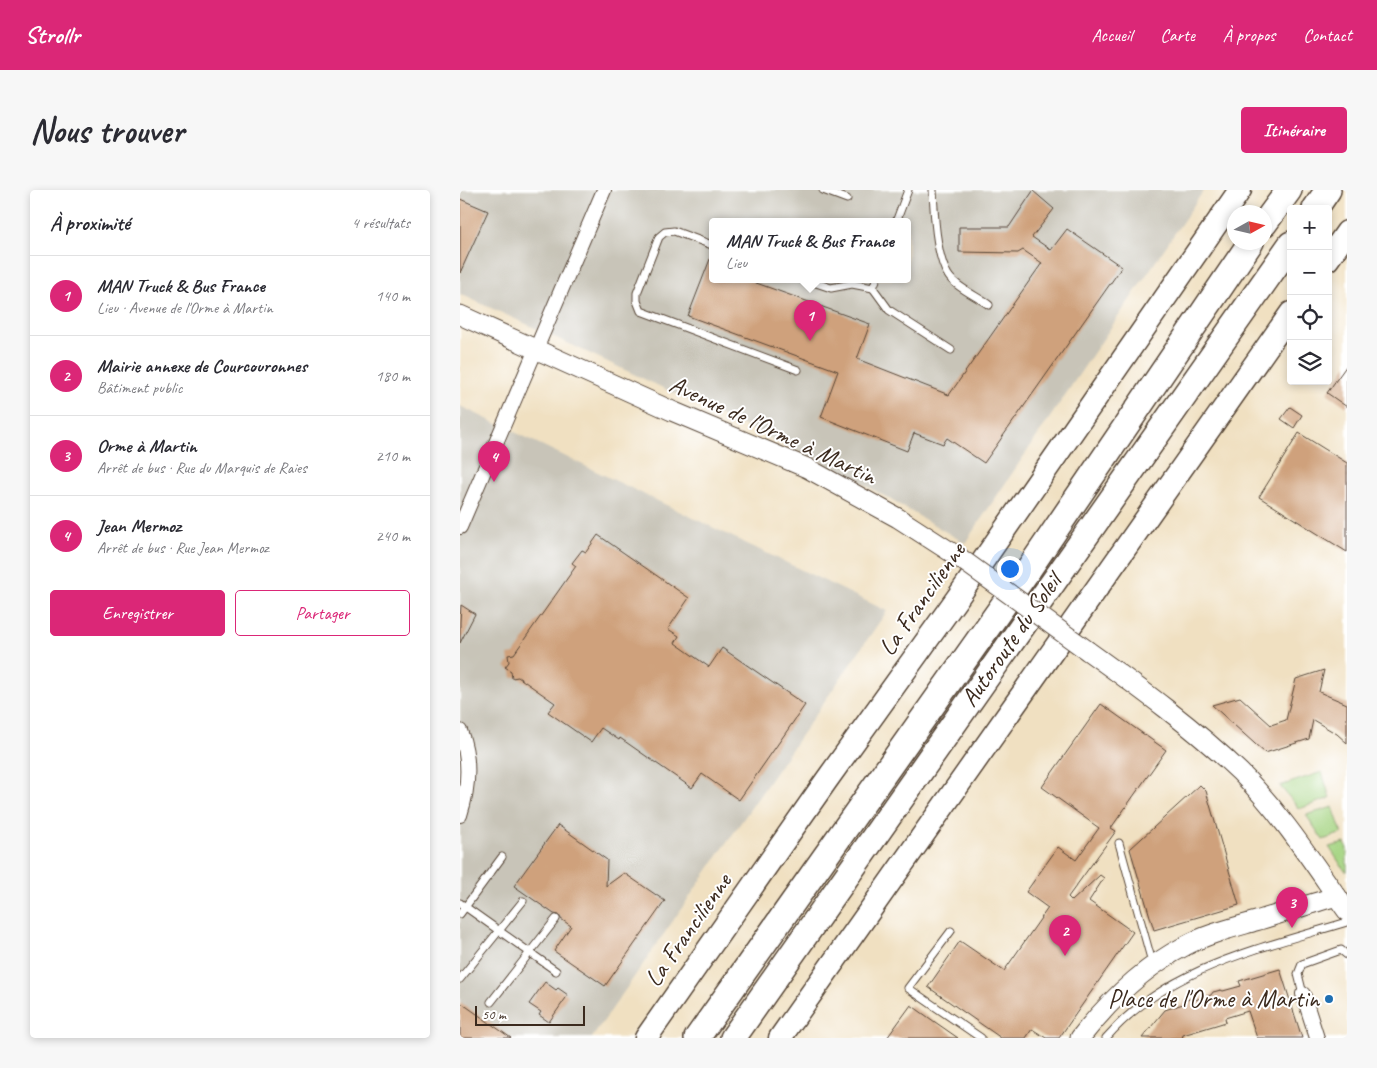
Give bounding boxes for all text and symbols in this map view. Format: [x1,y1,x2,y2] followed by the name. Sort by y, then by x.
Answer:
[25,20,80,50] text: Strollr
[1092,24,1132,46] text: Accueil
[1160,24,1195,46] text: Carte
[1223,24,1275,46] text: À propos
[1303,24,1352,46] text: Contact
[1241,107,1347,153] button: Itinéraire
[30,108,184,153] text: Nous trouver
[1227,205,1272,250] north arrow
[1287,205,1332,385] map controls
[1287,205,1332,250] button: +
[50,210,130,236] text: À proximité
[351,213,410,233] text: 4 résultats
[709,218,911,283] popup
[726,229,894,253] text: MAN Truck & Bus France
[1287,250,1332,295] button: −
[726,253,747,273] text: Lieu
[97,274,265,298] text: MAN Truck & Bus France
[62,286,70,306] text: 1
[376,286,410,306] text: 140 m
[1287,295,1332,340] button: locate
[97,298,273,318] text: Lieu · Avenue de l'Orme à Martin
[794,300,826,341] pin: 1
[1287,340,1332,385] button: layers
[97,354,307,378] text: Mairie annexe de Courcouronnes
[62,366,70,386] text: 2
[376,366,410,386] text: 180 m
[664,368,883,493] street label: Avenue de l'Orme à Martin
[97,378,182,398] text: Bâtiment public
[97,434,197,458] text: Orme à Martin
[478,441,510,482] pin: 4
[62,446,70,466] text: 3
[376,446,410,466] text: 210 m
[97,458,307,478] text: Arrêt de bus · Rue du Marquis de Raies
[97,514,181,538] text: Jean Mermoz
[62,526,70,546] text: 4
[376,526,410,546] text: 240 m
[871,535,974,662] street label: La Francilienne
[97,538,269,558] text: Arrêt de bus · Rue Jean Mermoz
[997,556,1023,582] your location
[953,563,1071,713] street label: Autoroute du Soleil
[50,590,225,636] button: Enregistrer
[235,590,410,636] button: Partager
[637,866,740,993] street label: La Francilienne
[1276,887,1308,928] pin: 3
[1049,915,1081,956] pin: 2
[1108,983,1321,1015] place label: Place de l'Orme à Martin
[1323,993,1335,1005] marker: Place de l'Orme à Martin
[475,1003,585,1026] scale bar
[482,1006,506,1023] text: 50 m

